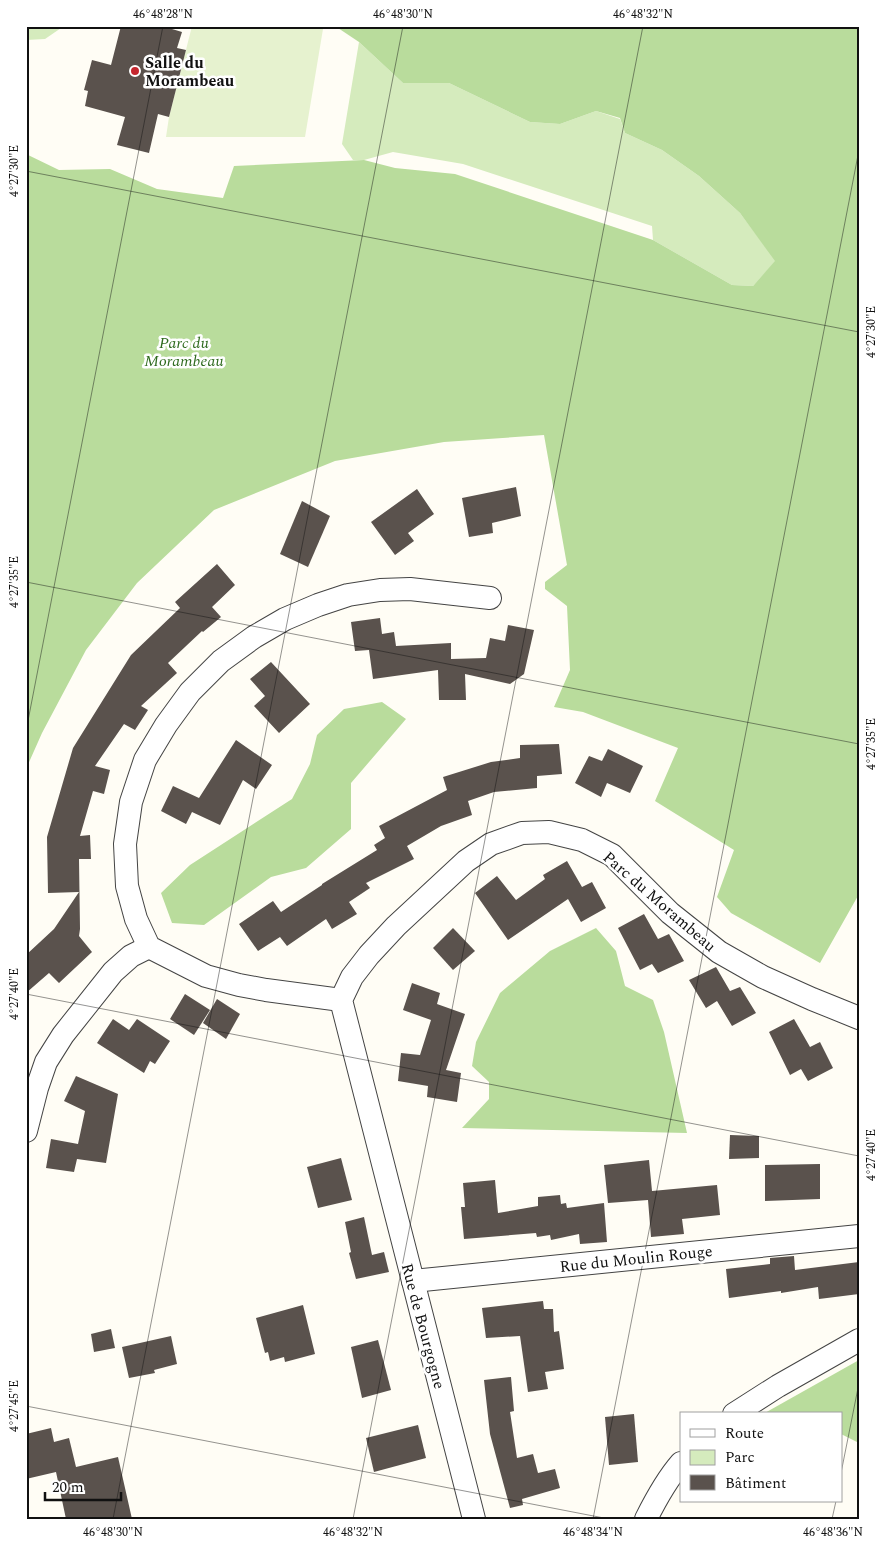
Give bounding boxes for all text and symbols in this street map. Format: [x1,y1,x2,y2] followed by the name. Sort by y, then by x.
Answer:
[133,5,193,24] text: 46°48'28"N
[373,5,433,24] text: 46°48'30"N
[613,5,673,24] text: 46°48'32"N
[145,51,235,93] place label: Salle du Morambeau
[129,65,141,77] marker: Salle du Morambeau
[5,145,24,197] text: 4°27'30"E
[862,306,881,358] text: 4°27'30"E
[144,331,224,373] park label: Parc du Morambeau
[5,556,24,608] text: 4°27'35"E
[862,718,881,770] text: 4°27'35"E
[597,846,721,958] street label: Parc du Morambeau
[5,968,24,1020] text: 4°27'40"E
[862,1129,881,1181] text: 4°27'40"E
[558,1239,714,1279] street label: Rue du Moulin Rouge
[395,1261,451,1392] street label: Rue de Bourgogne
[5,1380,24,1432] text: 4°27'45"E
[680,1412,842,1502] legend
[725,1422,764,1445] text: Route
[725,1446,755,1469] text: Parc
[45,1470,121,1502] scale bar
[725,1472,786,1495] text: Bâtiment
[52,1476,84,1499] text: 20 m
[83,1523,143,1542] text: 46°48'30"N
[323,1523,383,1542] text: 46°48'32"N
[563,1523,623,1542] text: 46°48'34"N
[803,1523,863,1542] text: 46°48'36"N

